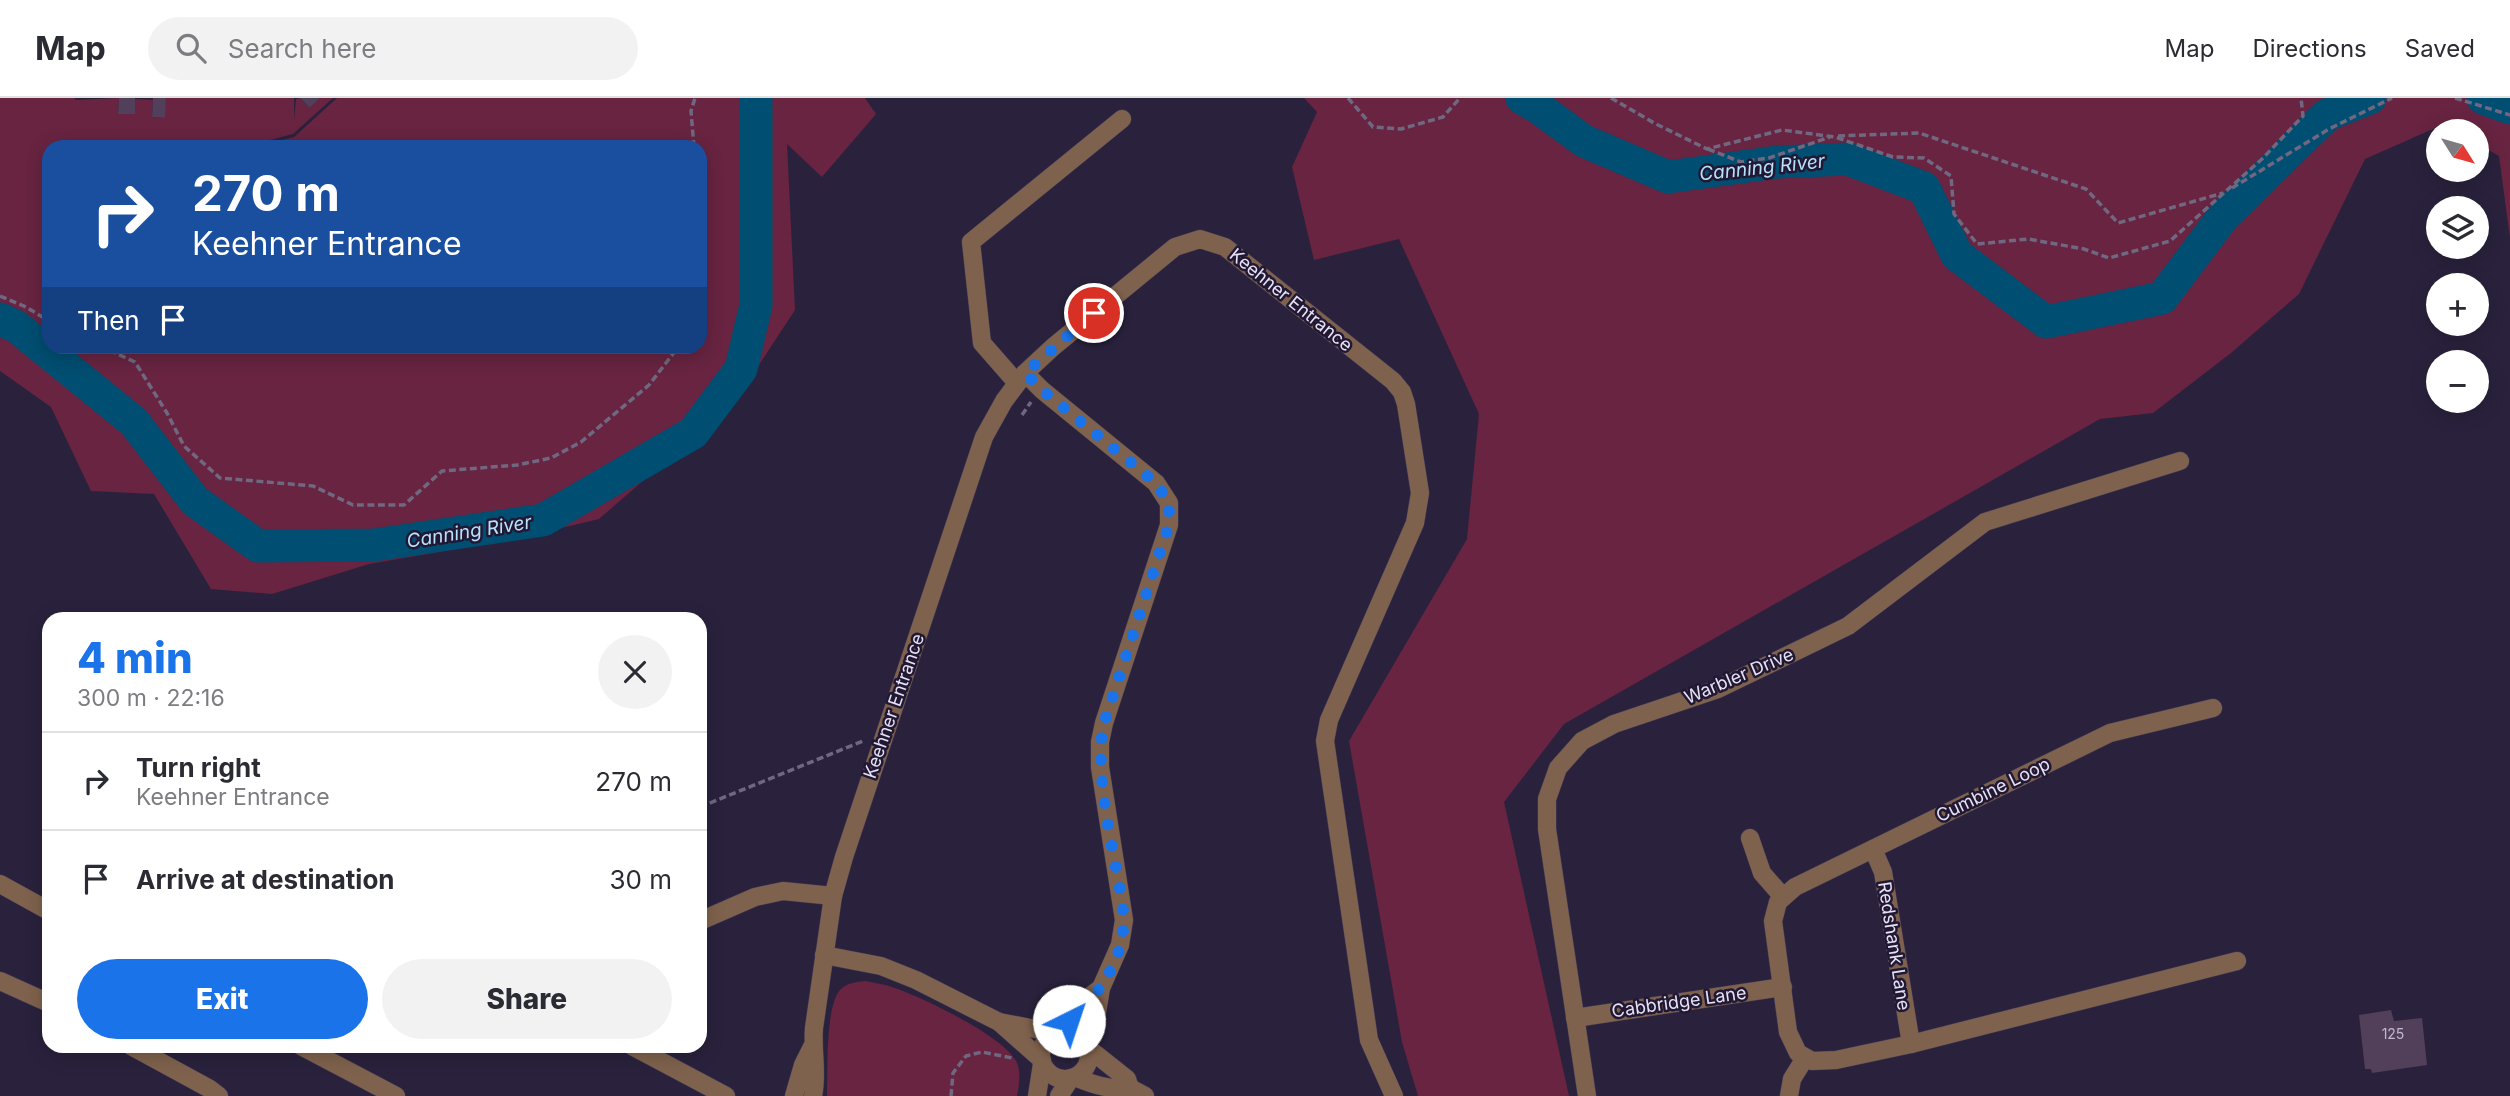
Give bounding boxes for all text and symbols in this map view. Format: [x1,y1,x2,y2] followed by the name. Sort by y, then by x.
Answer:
[148,17,638,80] search box
[35,28,106,68] text: Map
[172,29,210,67] icon: search
[228,33,376,64] text: Search here
[2165,34,2214,63] text: Map
[2252,34,2367,63] text: Directions
[2405,34,2475,63] text: Saved
[2426,119,2488,182] north arrow
[2426,119,2489,413] map controls
[1698,149,1827,186] water label: Canning River
[192,164,340,223] text: 270 m
[77,168,168,259] icon: right
[2426,196,2489,259] button: layers
[192,224,462,263] text: Keehner Entrance
[1226,244,1357,355] street label: Keehner Entrance
[2426,273,2489,336] button: +
[1064,283,1124,343] pin
[1075,294,1113,332] icon: arrive
[154,301,192,339] icon: arrive
[77,305,140,336] text: Then
[2426,350,2489,413] button: −
[405,510,534,553] water label: Canning River
[859,631,928,781] street label: Keehner Entrance
[77,632,193,683] text: 4 min
[598,635,672,709] button: close
[1681,643,1796,708] street label: Warbler Drive
[77,684,225,712] text: 300 m · 22:16
[136,752,261,783] text: Turn right
[1932,753,2053,826] street label: Cumbine Loop
[77,762,115,800] icon: right
[595,766,672,797] text: 270 m
[136,783,330,811] text: Keehner Entrance
[77,860,115,898] icon: arrive
[136,864,395,895] text: Arrive at destination
[609,864,672,895] text: 30 m
[1874,880,1915,1012] street label: Redshank Lane
[77,959,368,1039] button: Exit
[382,959,672,1039] button: Share
[1610,982,1748,1021] street label: Cabbridge Lane
[1032,984,1106,1058] position arrow
[2382,1025,2404,1042] house number: 125

